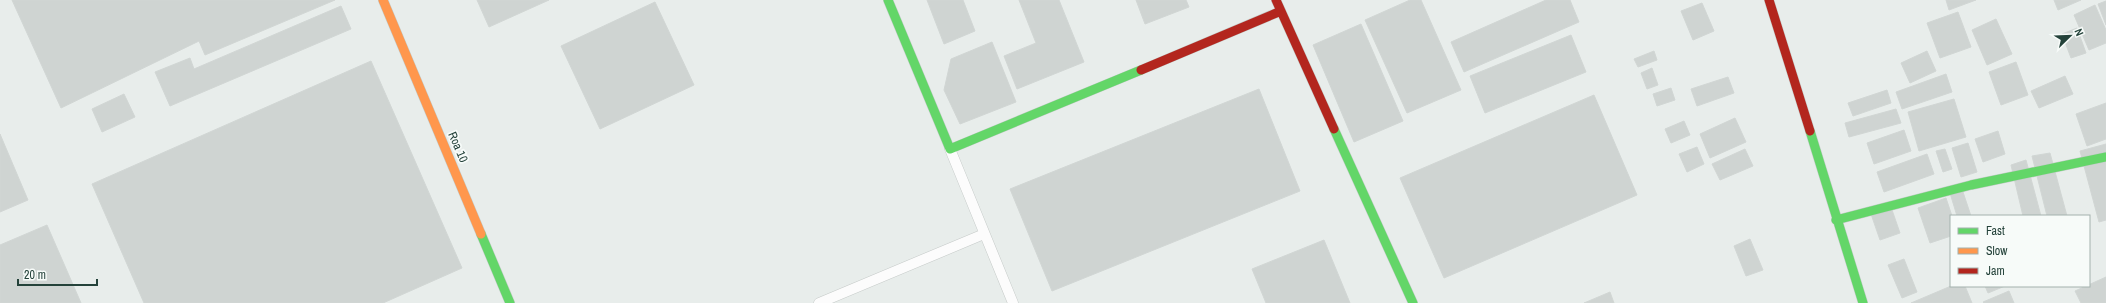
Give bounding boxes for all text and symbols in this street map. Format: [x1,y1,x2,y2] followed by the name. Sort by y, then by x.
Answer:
[2050,16,2090,56] north arrow
[2071,26,2087,38] text: N
[444,129,472,165] street label: Roa 10
[1950,215,2090,287] legend
[1986,223,2005,239] text: Fast
[1986,243,2008,259] text: Slow
[18,261,97,287] scale bar
[1986,263,2005,279] text: Jam
[24,267,46,283] text: 20 m

